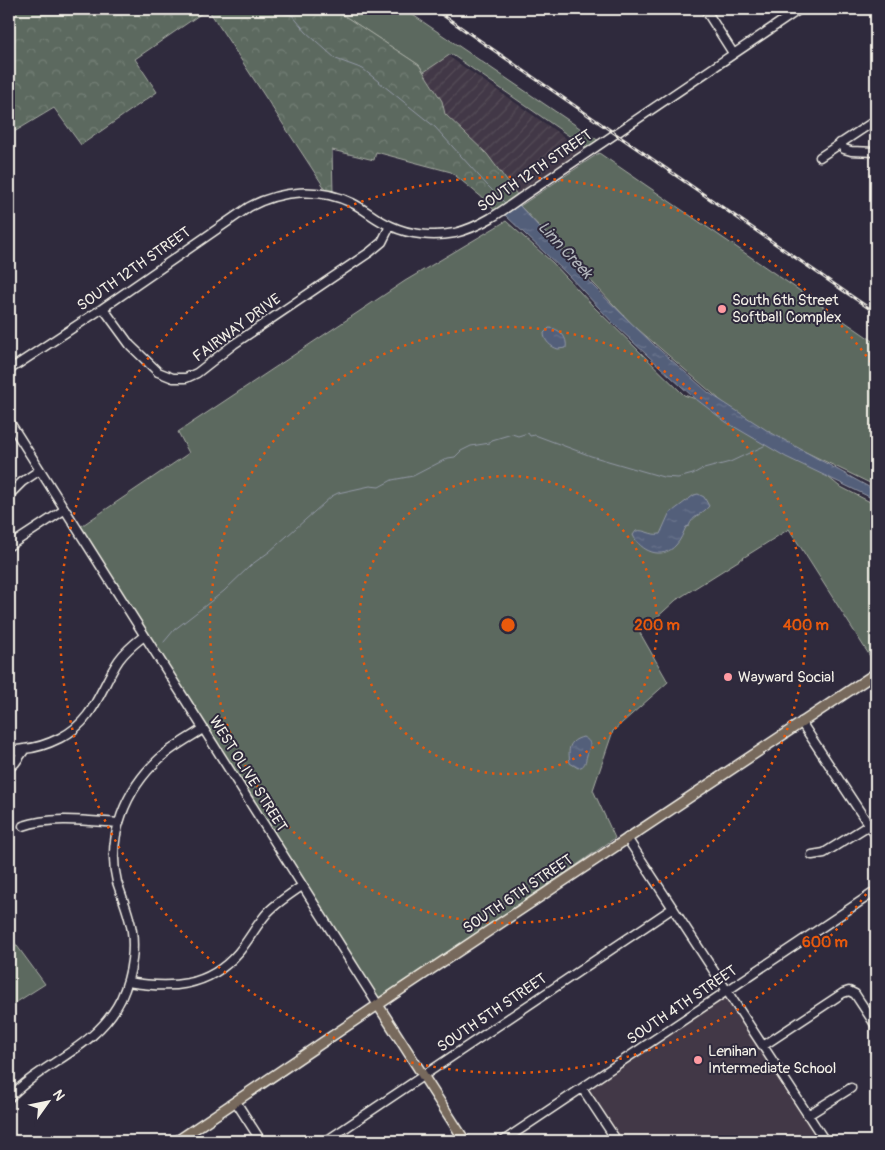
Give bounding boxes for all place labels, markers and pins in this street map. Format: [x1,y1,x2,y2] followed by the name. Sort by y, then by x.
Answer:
[732,291,841,327] place label: South 6th Street Softball Complex
[716,303,728,315] marker: South 6th Street Softball Complex
[499,616,517,634] centre of rings
[738,668,835,687] place label: Wayward Social
[722,671,734,683] marker: Wayward Social
[708,1042,836,1078] place label: Lenihan Intermediate School
[692,1054,704,1066] marker: Lenihan Intermediate School

